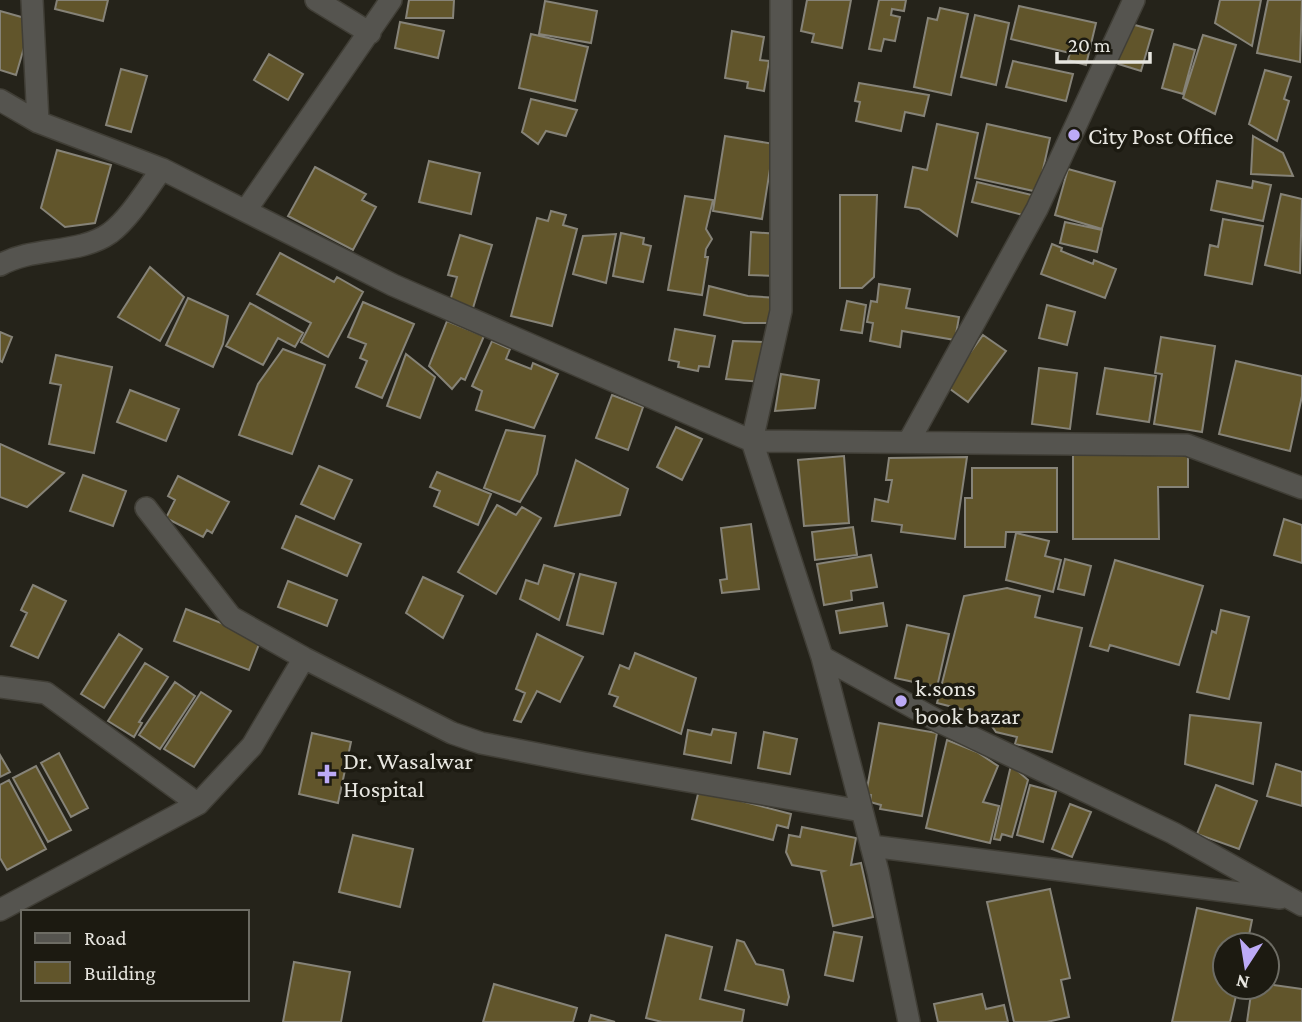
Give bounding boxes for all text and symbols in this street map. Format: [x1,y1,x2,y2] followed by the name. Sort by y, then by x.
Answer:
[1057,21,1150,65] scale bar
[1068,33,1111,57] text: 20 m
[1088,122,1234,149] place label: City Post Office
[1066,127,1082,143] marker: City Post Office
[915,674,1021,729] place label: k.sons book bazar
[893,693,909,709] marker: k.sons book bazar
[343,747,474,802] place label: Dr. Wasalwar Hospital
[317,764,337,784] marker: Dr. Wasalwar Hospital
[21,910,248,1001] legend
[84,926,127,950] text: Road
[1211,931,1281,1001] north arrow
[84,961,156,985] text: Building
[1234,971,1251,994] text: N

